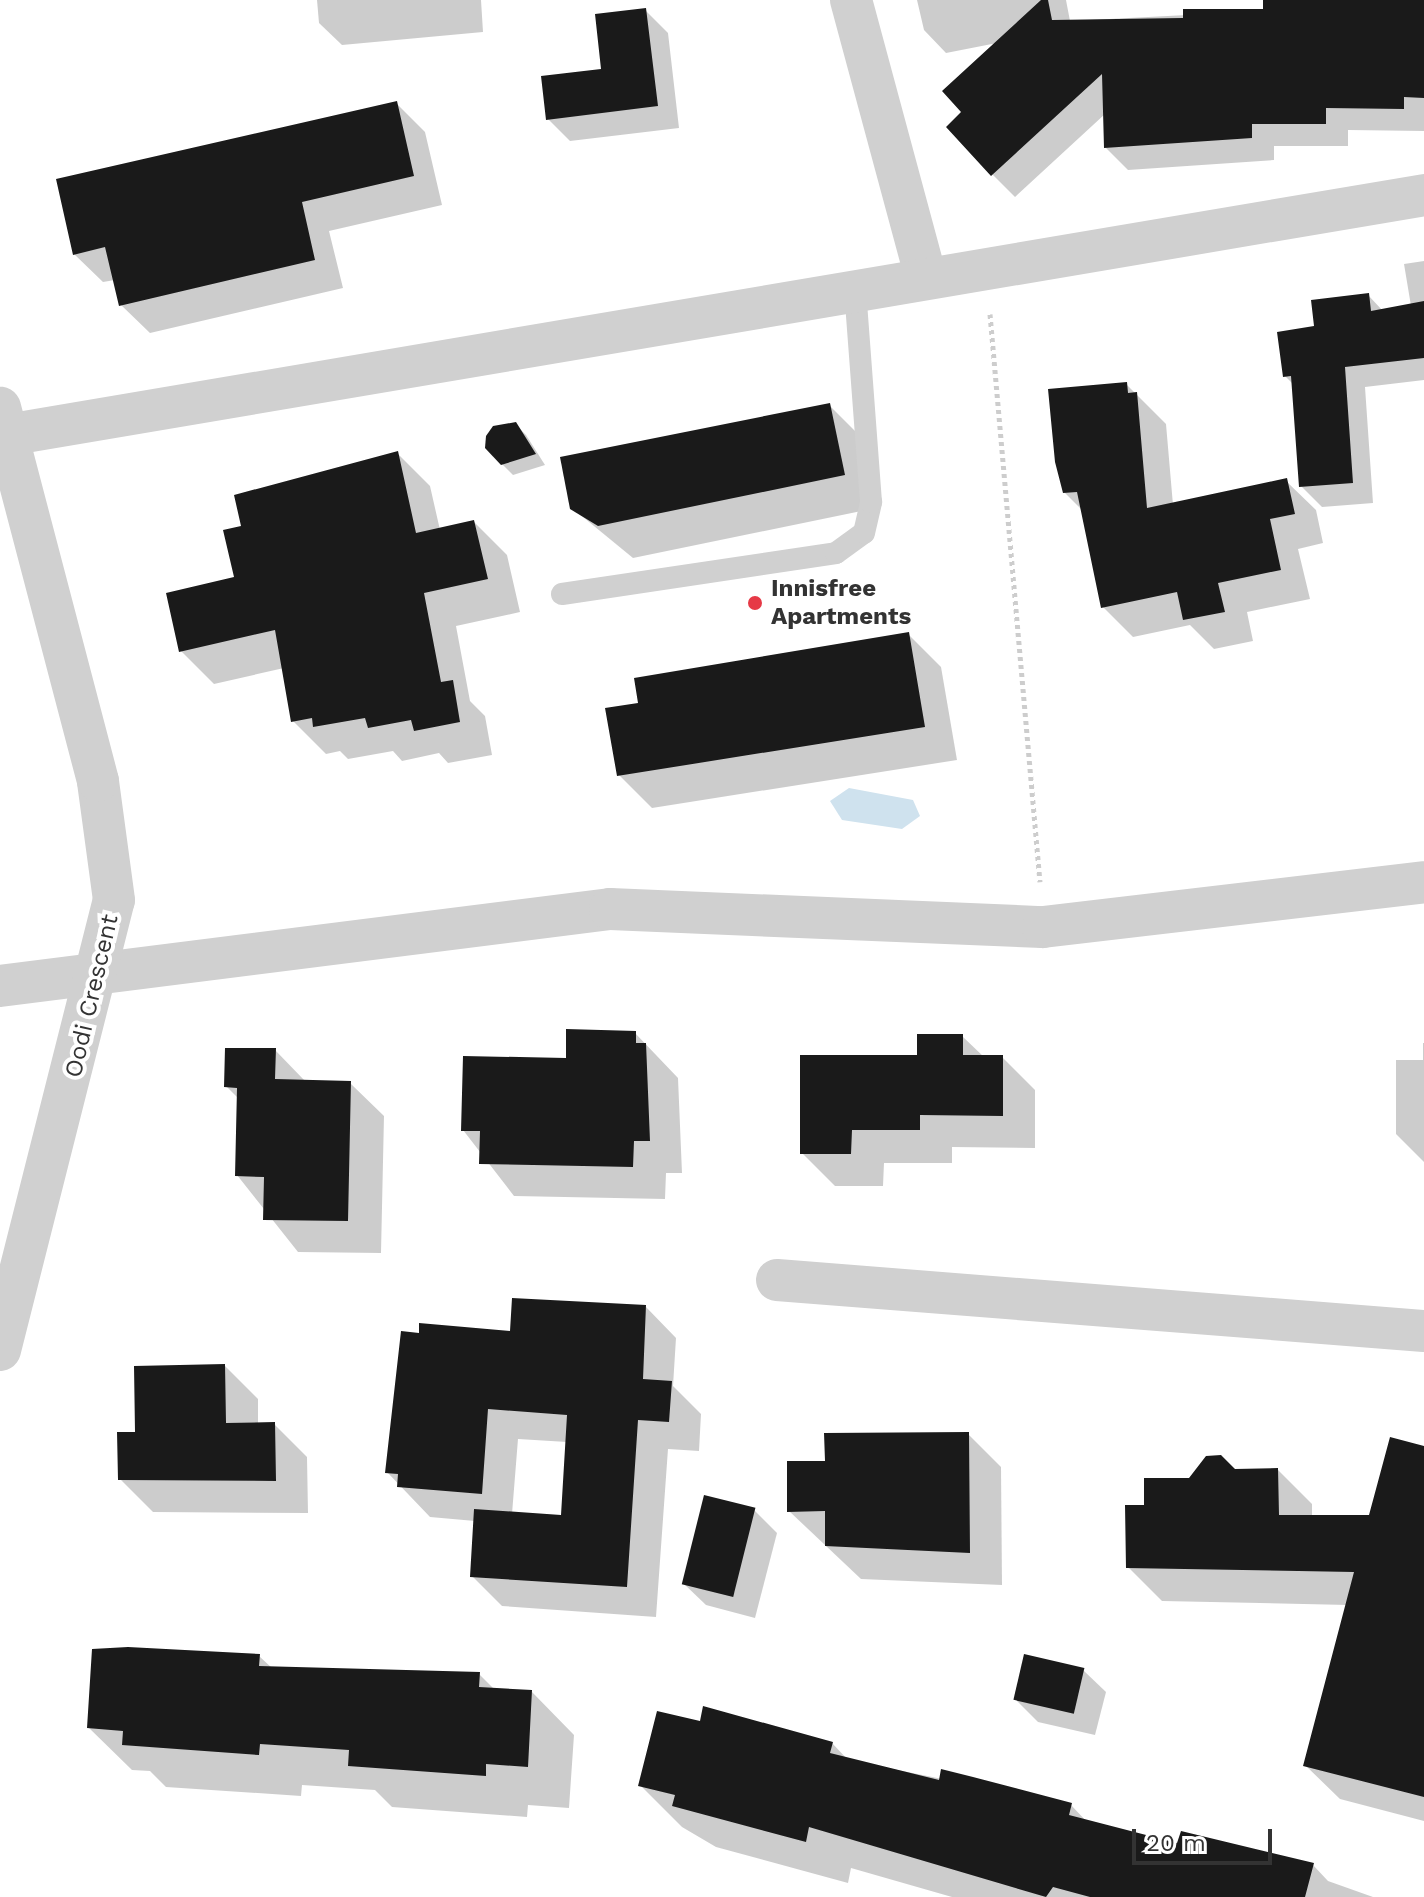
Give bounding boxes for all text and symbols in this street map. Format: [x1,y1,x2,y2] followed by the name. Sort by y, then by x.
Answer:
[771,575,911,631] place label: Innisfree Apartments
[746,594,764,612] marker: Innisfree Apartments
[59,912,125,1080] street label: Oodi Crescent
[1136,1813,1276,1863] scale bar
[1146,1829,1206,1857] text: 20 m

